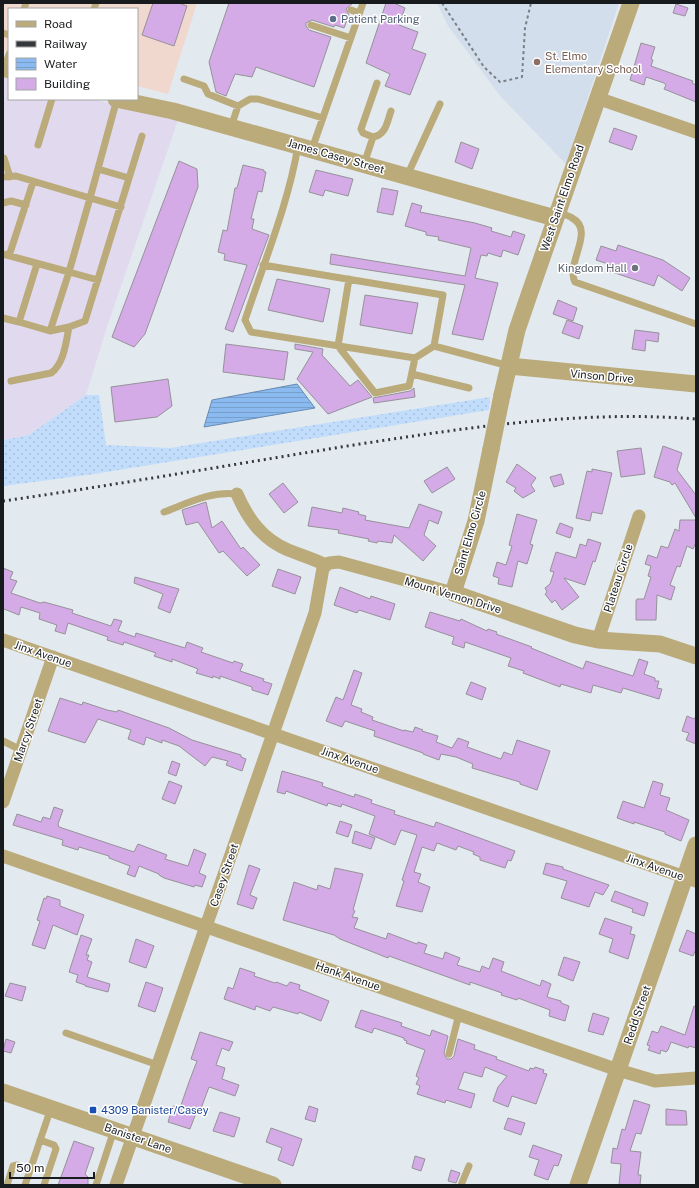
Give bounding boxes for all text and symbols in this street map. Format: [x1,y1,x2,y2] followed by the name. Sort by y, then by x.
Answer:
[8,8,138,100] legend
[341,13,420,25] place label: Patient Parking
[328,14,338,24] marker: Patient Parking
[44,17,72,31] text: Road
[44,37,88,51] text: Railway
[545,50,642,75] place label: St. Elmo Elementary School
[44,57,78,71] text: Water
[532,57,542,67] marker: St. Elmo Elementary School
[44,77,90,91] text: Building
[286,136,386,176] street label: James Casey Street
[538,143,586,253] street label: West Saint Elmo Road
[558,262,627,274] place label: Kingdom Hall
[630,263,640,273] marker: Kingdom Hall
[570,367,634,385] street label: Vinson Drive
[452,489,488,577] street label: Saint Elmo Circle
[601,542,635,614] street label: Plateau Circle
[403,575,503,615] street label: Mount Vernon Drive
[13,639,73,669] street label: Jinx Avenue
[11,697,45,763] street label: Marcy Street
[320,745,380,775] street label: Jinx Avenue
[208,842,240,908] street label: Casey Street
[625,852,685,882] street label: Jinx Avenue
[314,959,382,993] street label: Hank Avenue
[621,984,653,1046] street label: Redd Street
[101,1104,209,1116] place label: 4309 Banister/Casey
[88,1105,98,1115] marker: 4309 Banister/Casey
[103,1121,173,1155] street label: Banister Lane
[10,1154,94,1180] scale bar
[16,1161,44,1175] text: 50 m

